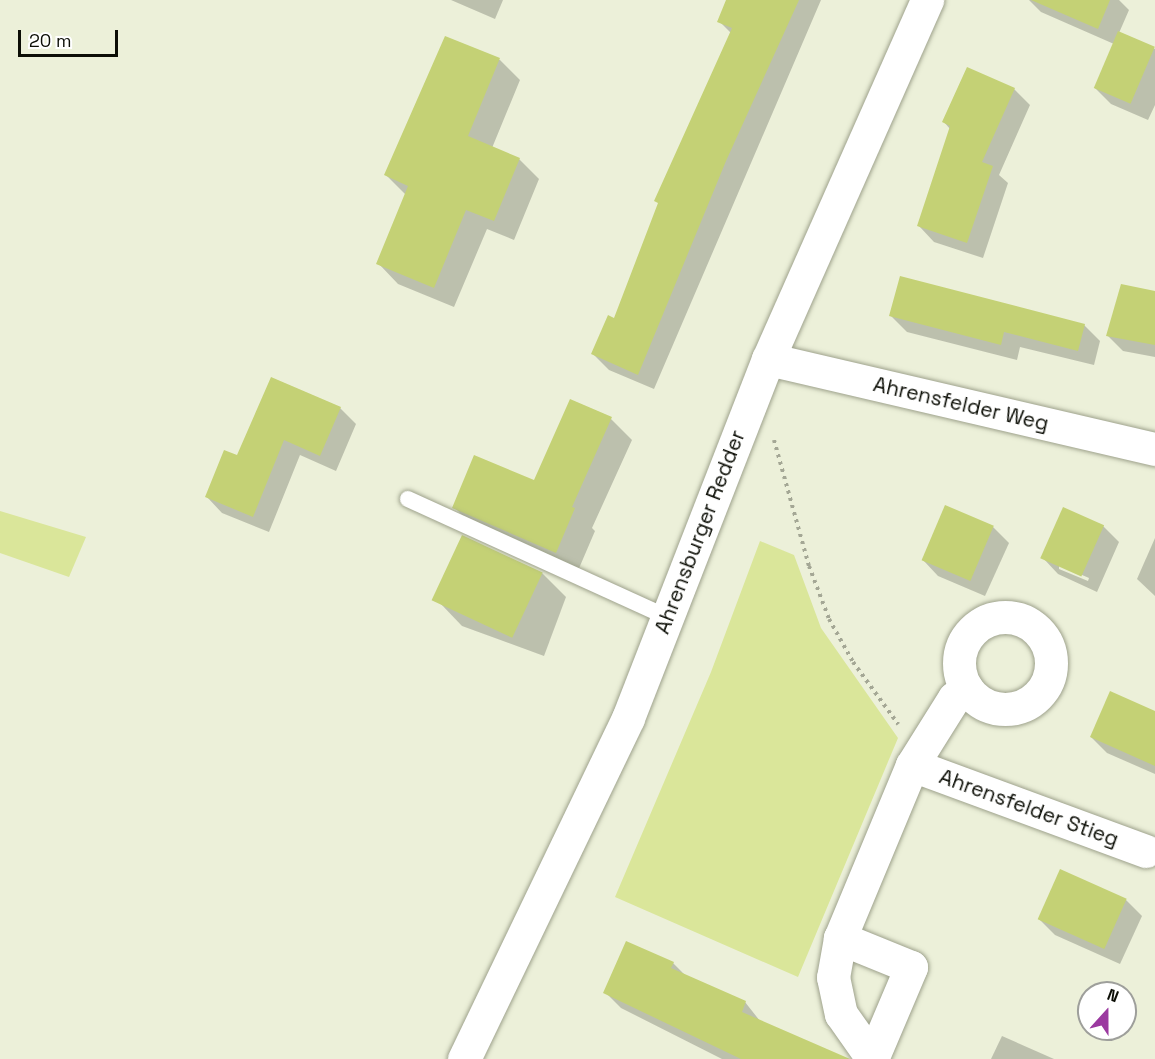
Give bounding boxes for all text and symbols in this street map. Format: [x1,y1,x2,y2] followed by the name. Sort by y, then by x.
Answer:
[21,18,122,56] scale bar
[29,29,72,52] text: 20 m
[871,372,1051,436] street label: Ahrensfelder Weg
[649,427,751,637] street label: Ahrensburger Redder
[936,764,1122,852] street label: Ahrensfelder Stieg
[1077,981,1137,1041] north arrow
[1104,984,1122,1007] text: N

